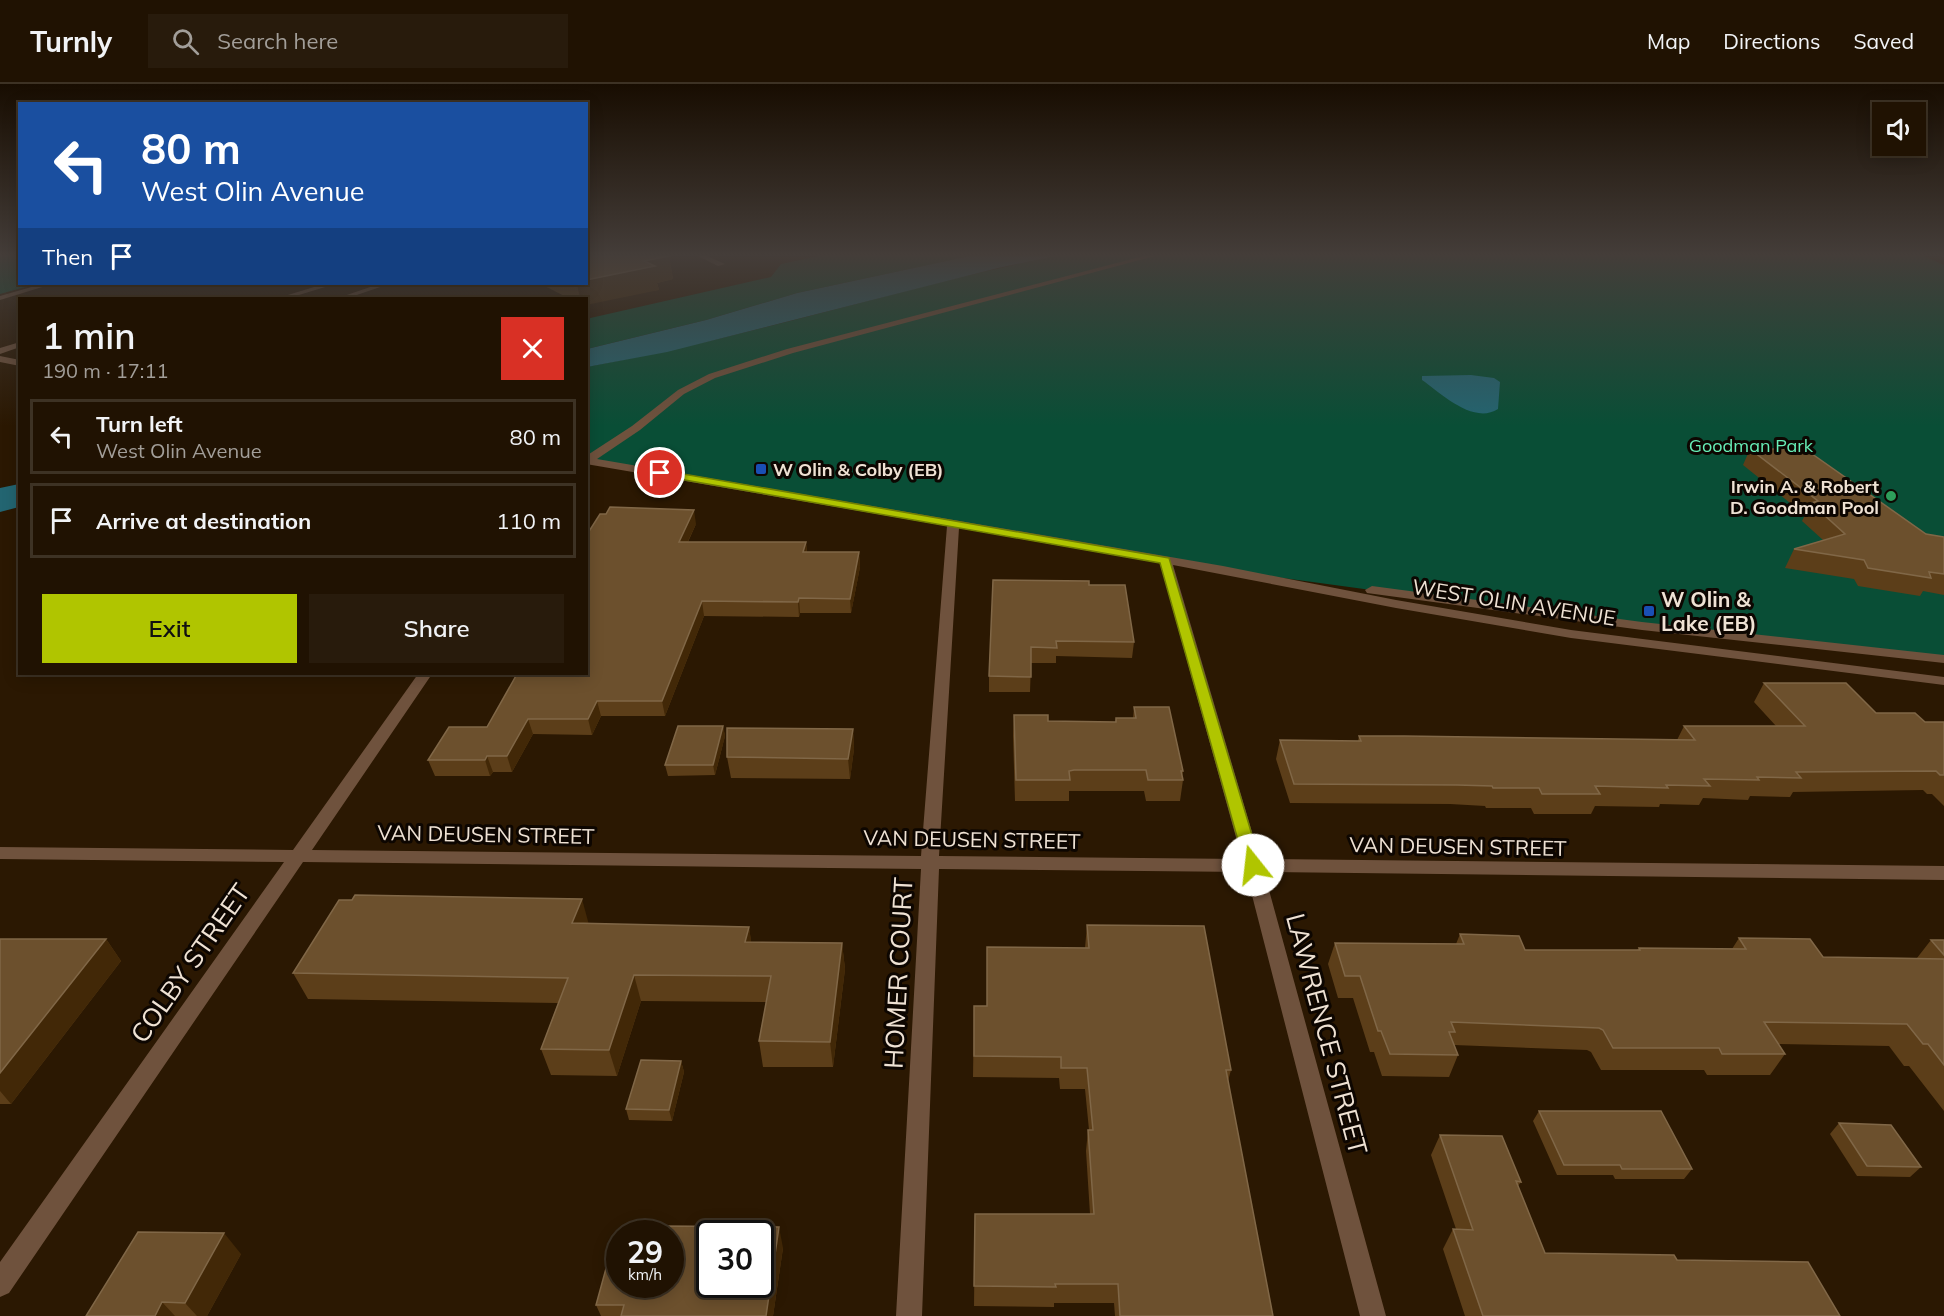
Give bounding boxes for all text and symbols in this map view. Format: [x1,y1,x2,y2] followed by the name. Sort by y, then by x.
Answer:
[148,14,568,68] search box
[30,24,112,59] text: Turnly
[169,25,202,58] icon: search
[217,27,338,55] text: Search here
[1647,28,1690,54] text: Map
[1723,28,1820,54] text: Directions
[1853,28,1914,54] text: Saved
[1872,102,1926,156] map controls
[1872,102,1926,156] button: sound
[141,122,241,175] text: 80 m
[42,126,120,204] icon: left
[141,174,365,208] text: West Olin Avenue
[105,240,138,273] icon: arrive
[42,243,93,271] text: Then
[42,313,136,358] text: 1 min
[501,317,564,380] button: close
[42,358,168,383] text: 190 m · 17:11
[96,410,183,438] text: Turn left
[45,420,78,453] icon: left
[510,423,561,451] text: 80 m
[1689,434,1814,457] park label: Goodman Park
[96,438,262,463] text: West Olin Avenue
[634,447,685,498] pin
[643,456,676,489] icon: arrive
[773,458,943,481] place label: W Olin & Colby (EB)
[754,462,768,476] marker: W Olin & Colby (EB)
[1730,475,1879,519] place label: Irwin A. & Robert D. Goodman Pool
[1884,489,1898,503] marker: Irwin A. & Robert D. Goodman Pool
[45,504,78,537] icon: arrive
[96,507,311,535] text: Arrive at destination
[496,507,561,535] text: 110 m
[1411,573,1617,631] street label: WEST OLIN AVENUE
[1661,586,1756,636] place label: W Olin & Lake (EB)
[42,594,297,663] button: Exit
[309,594,564,663] button: Share
[1642,604,1656,618] marker: W Olin & Lake (EB)
[377,819,595,849] street label: VAN DEUSEN STREET
[863,824,1081,854] street label: VAN DEUSEN STREET
[1349,831,1567,861] street label: VAN DEUSEN STREET
[1221,833,1285,897] position arrow
[877,876,920,1070] street label: HOMER COURT
[123,877,257,1049] street label: COLBY STREET
[1279,910,1375,1158] street label: LAWRENCE STREET
[696,1220,774,1298] speed limit sign: 30
[627,1233,663,1271] text: 29
[628,1265,662,1284] text: km/h

